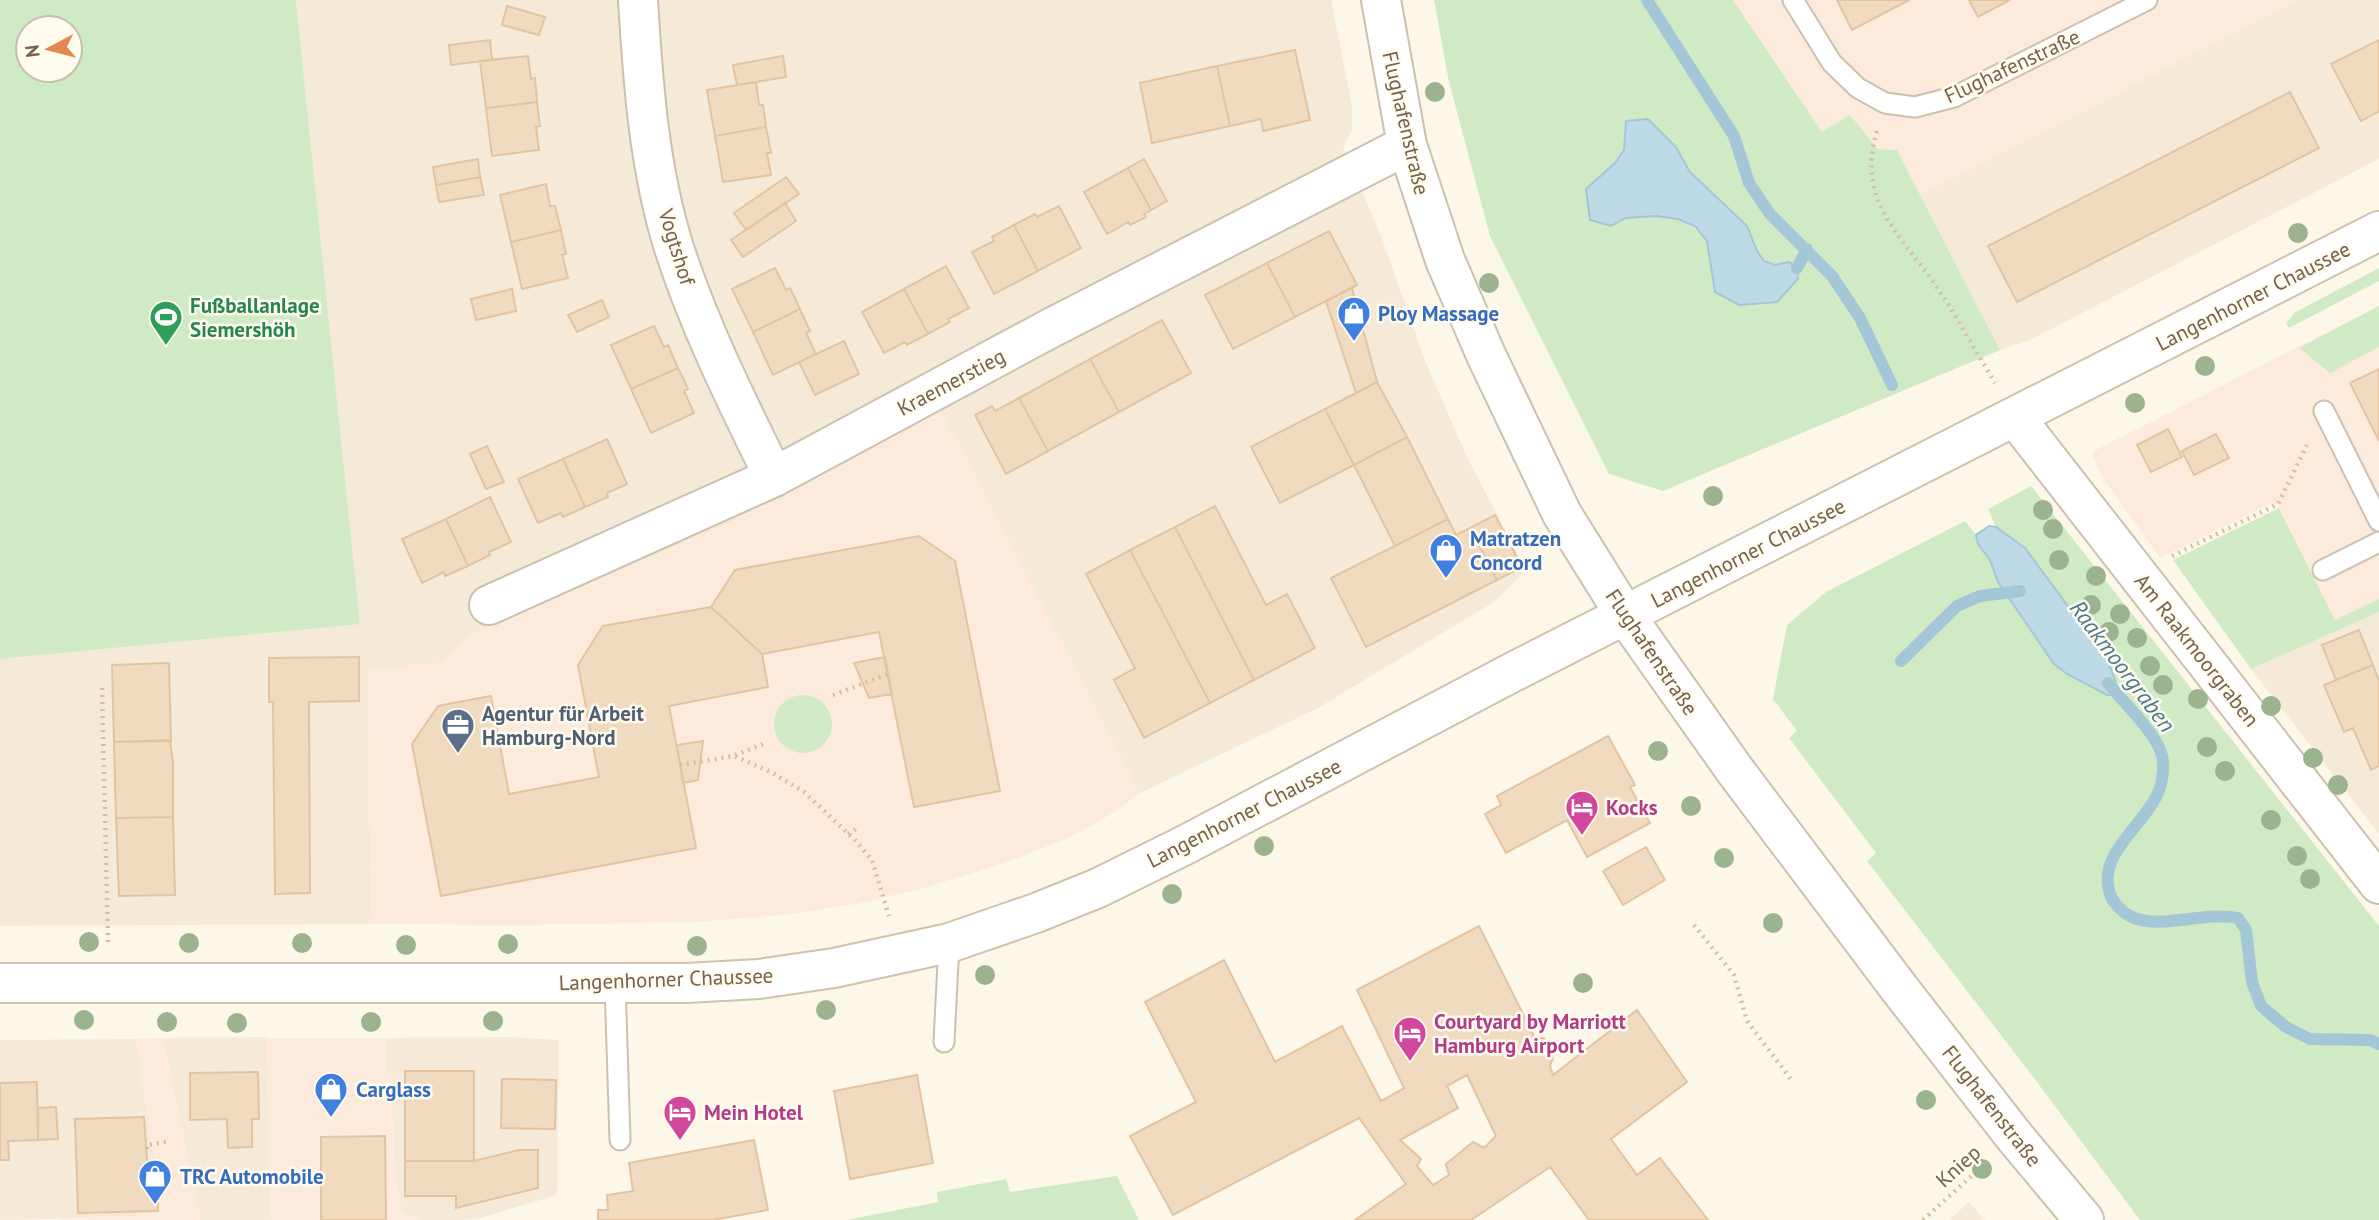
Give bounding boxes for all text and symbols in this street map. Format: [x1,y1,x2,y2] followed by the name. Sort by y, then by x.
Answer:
[14,14,84,84] north arrow
[1940,23,2084,109] street label: Flughafenstraße
[19,43,45,59] text: N
[1376,48,1436,198] street label: Flughafenstraße
[652,205,702,290] street label: Vogtshof
[2151,235,2355,357] street label: Langenhorner Chaussee
[190,292,320,343] place label: Fußballanlage Siemershöh
[1335,294,1373,343] shop icon: Ploy Massage
[147,298,185,347] sports icon: Fußballanlage Siemershöh
[1378,300,1499,327] place label: Ploy Massage
[892,342,1010,422] street label: Kraemerstieg
[1646,492,1850,614] street label: Langenhorner Chaussee
[1470,525,1561,576] place label: Matratzen Concord
[1427,531,1465,580] shop icon: Matratzen Concord
[2129,568,2265,732] street label: Am Raakmoorgraben
[1600,584,1704,720] street label: Flughafenstraße
[2064,594,2182,738] water label: Raakmoorgraben
[482,700,645,751] place label: Agentur für Arbeit Hamburg-Nord
[439,706,477,755] office icon: Agentur für Arbeit Hamburg-Nord
[1142,752,1346,874] street label: Langenhorner Chaussee
[1563,788,1601,837] hotel icon: Kocks
[1606,794,1658,821] place label: Kocks
[558,962,774,996] street label: Langenhorner Chaussee
[1434,1008,1627,1059] place label: Courtyard by Marriott Hamburg Airport
[1391,1014,1429,1063] hotel icon: Courtyard by Marriott Hamburg Airport
[1936,1040,2048,1172] street label: Flughafenstraße
[312,1070,350,1119] shop icon: Carglass
[356,1076,431,1103] place label: Carglass
[661,1093,699,1142] hotel icon: Mein Hotel
[704,1099,804,1126] place label: Mein Hotel
[1930,1139,1986,1193] street label: Kniep
[136,1157,174,1206] shop icon: TRC Automobile
[180,1163,324,1190] place label: TRC Automobile

